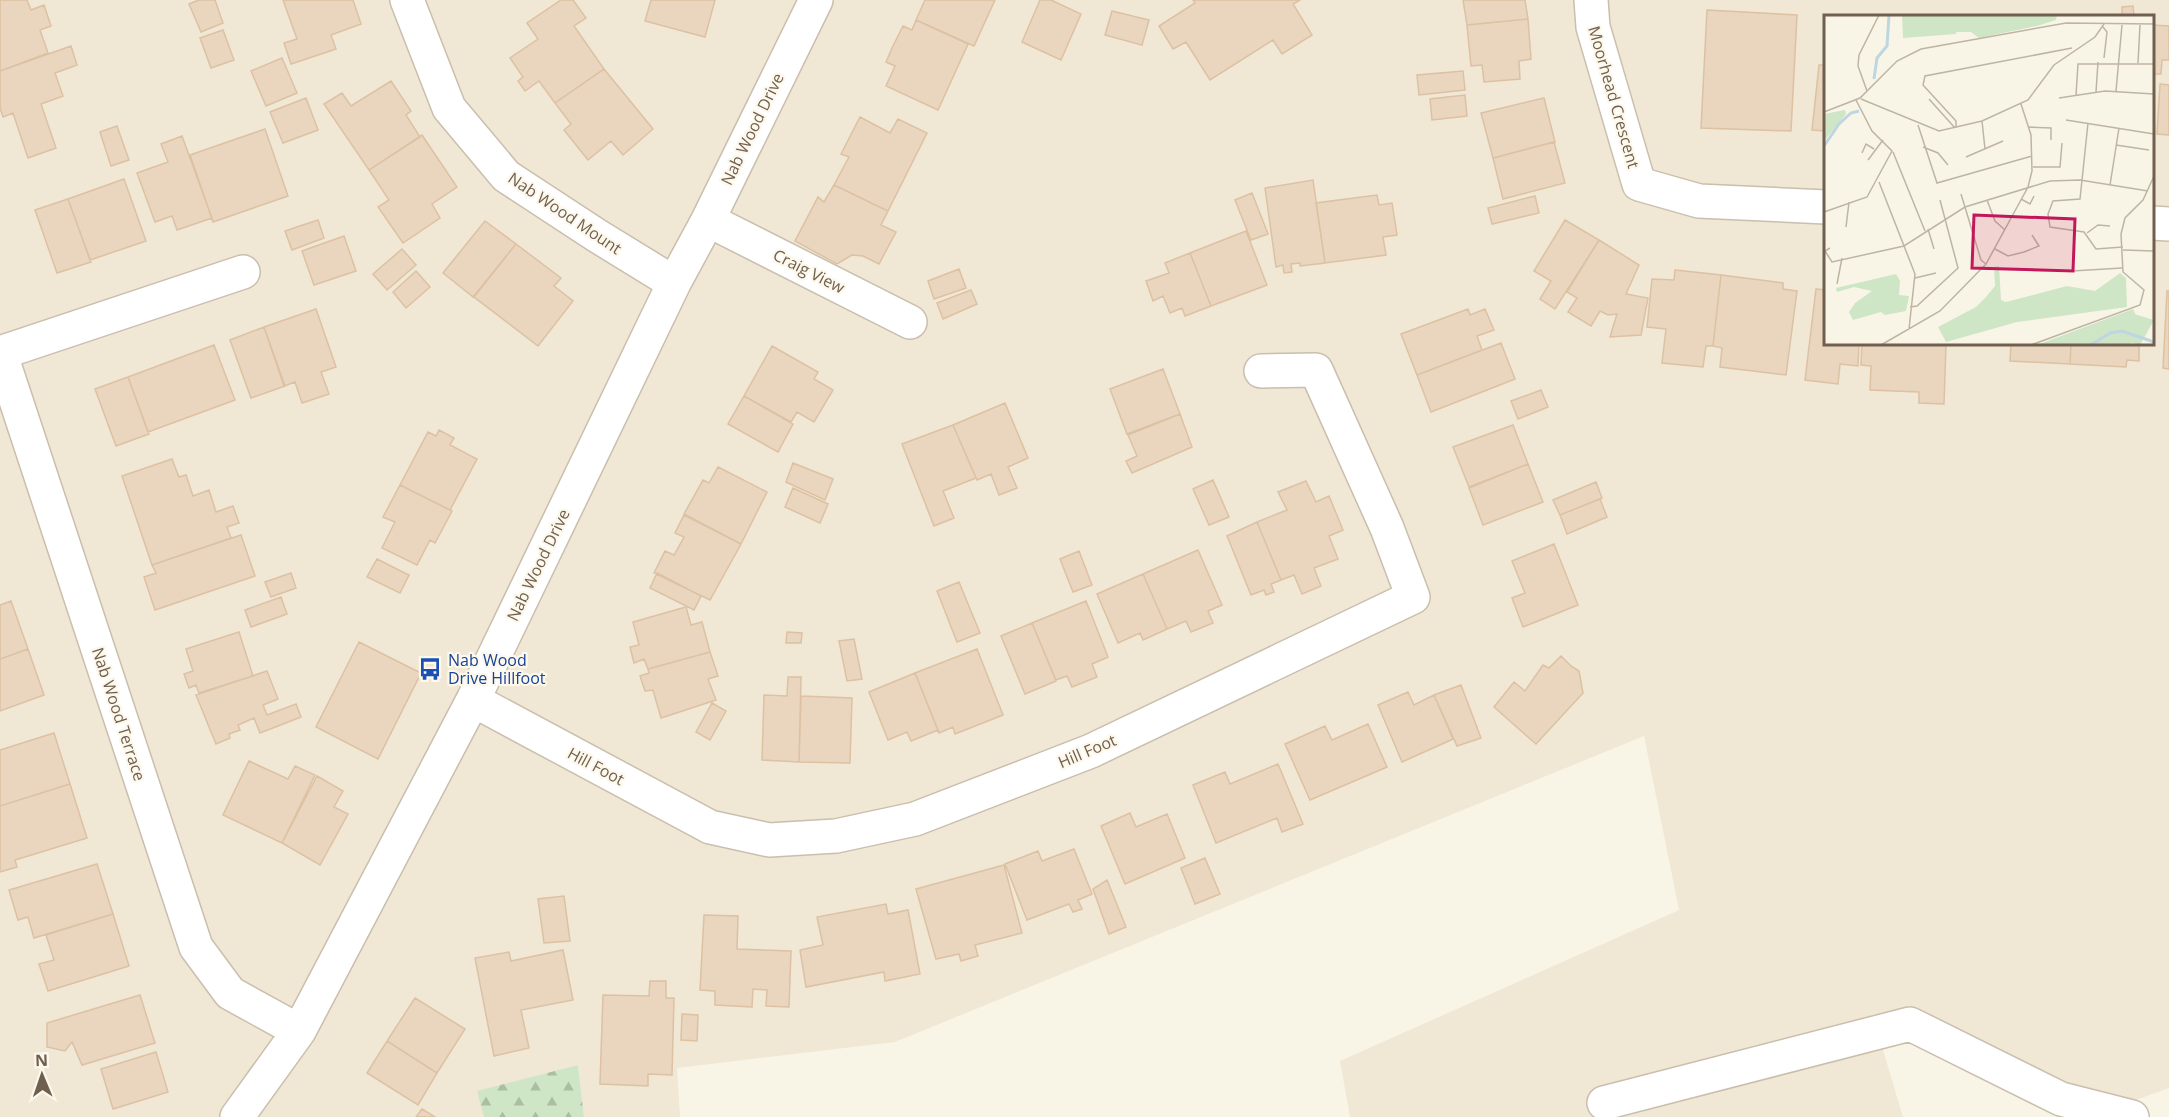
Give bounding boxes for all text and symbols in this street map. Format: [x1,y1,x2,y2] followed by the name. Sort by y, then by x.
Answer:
[1824,15,2154,345] inset map
[1583,23,1645,171] street label: Moorhead Crescent
[715,69,789,189] street label: Nab Wood Drive
[504,167,626,259] street label: Nab Wood Mount
[770,244,849,299] street label: Craig View
[501,505,575,625] street label: Nab Wood Drive
[87,644,151,784] street label: Nab Wood Terrace
[448,649,546,689] place label: Nab Wood Drive Hillfoot
[417,656,443,682] bus stop icon: Nab Wood Drive Hillfoot
[1054,729,1120,773] street label: Hill Foot
[564,742,628,790] street label: Hill Foot
[12,1045,72,1105] north arrow
[35,1049,48,1071] text: N

